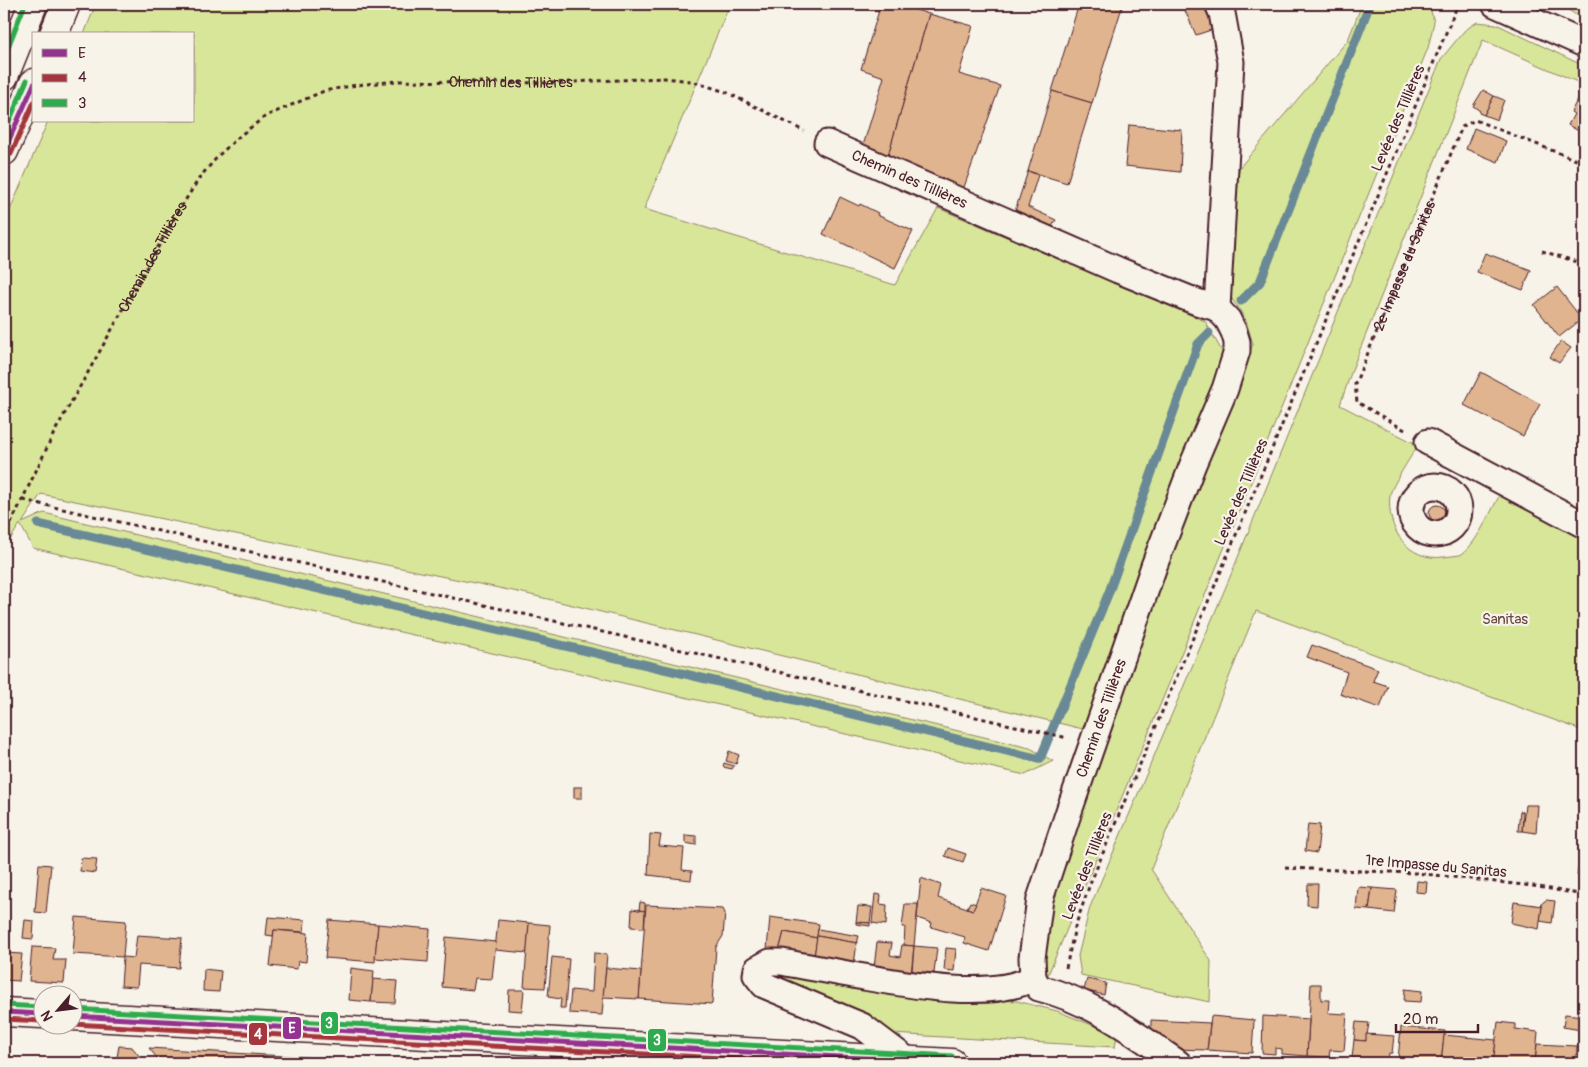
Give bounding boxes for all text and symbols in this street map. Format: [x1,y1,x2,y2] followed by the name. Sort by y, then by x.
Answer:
[32,32,195,122] legend
[78,44,86,63] text: E
[1367,62,1430,174] street label: Levée des Tillières
[78,68,87,87] text: 4
[449,73,574,93] street label: Chemin des Tillières
[78,94,86,113] text: 3
[849,146,970,213] street label: Chemin des Tillières
[114,198,192,316] street label: Chemin des Tillières
[1369,198,1440,334] street label: 2e Impasse du Sanitas
[1210,436,1273,548] street label: Levée des Tillières
[1482,610,1528,629] park label: Sanitas
[1072,656,1131,780] street label: Chemin des Tillières
[1058,809,1117,923] street label: Levée des Tillières
[1365,851,1508,882] street label: 1re Impasse du Sanitas
[32,984,82,1034] north arrow
[1396,1002,1478,1034] scale bar
[37,1008,57,1024] text: N
[1403,1010,1438,1029] text: 20 m
[320,1011,339,1035] line badge: 3
[325,1015,333,1032] text: 3
[282,1016,302,1040] line badge: E
[288,1020,296,1037] text: E
[248,1022,268,1046] line badge: 4
[254,1026,263,1043] text: 4
[647,1028,667,1052] line badge: 3
[653,1032,661,1049] text: 3

